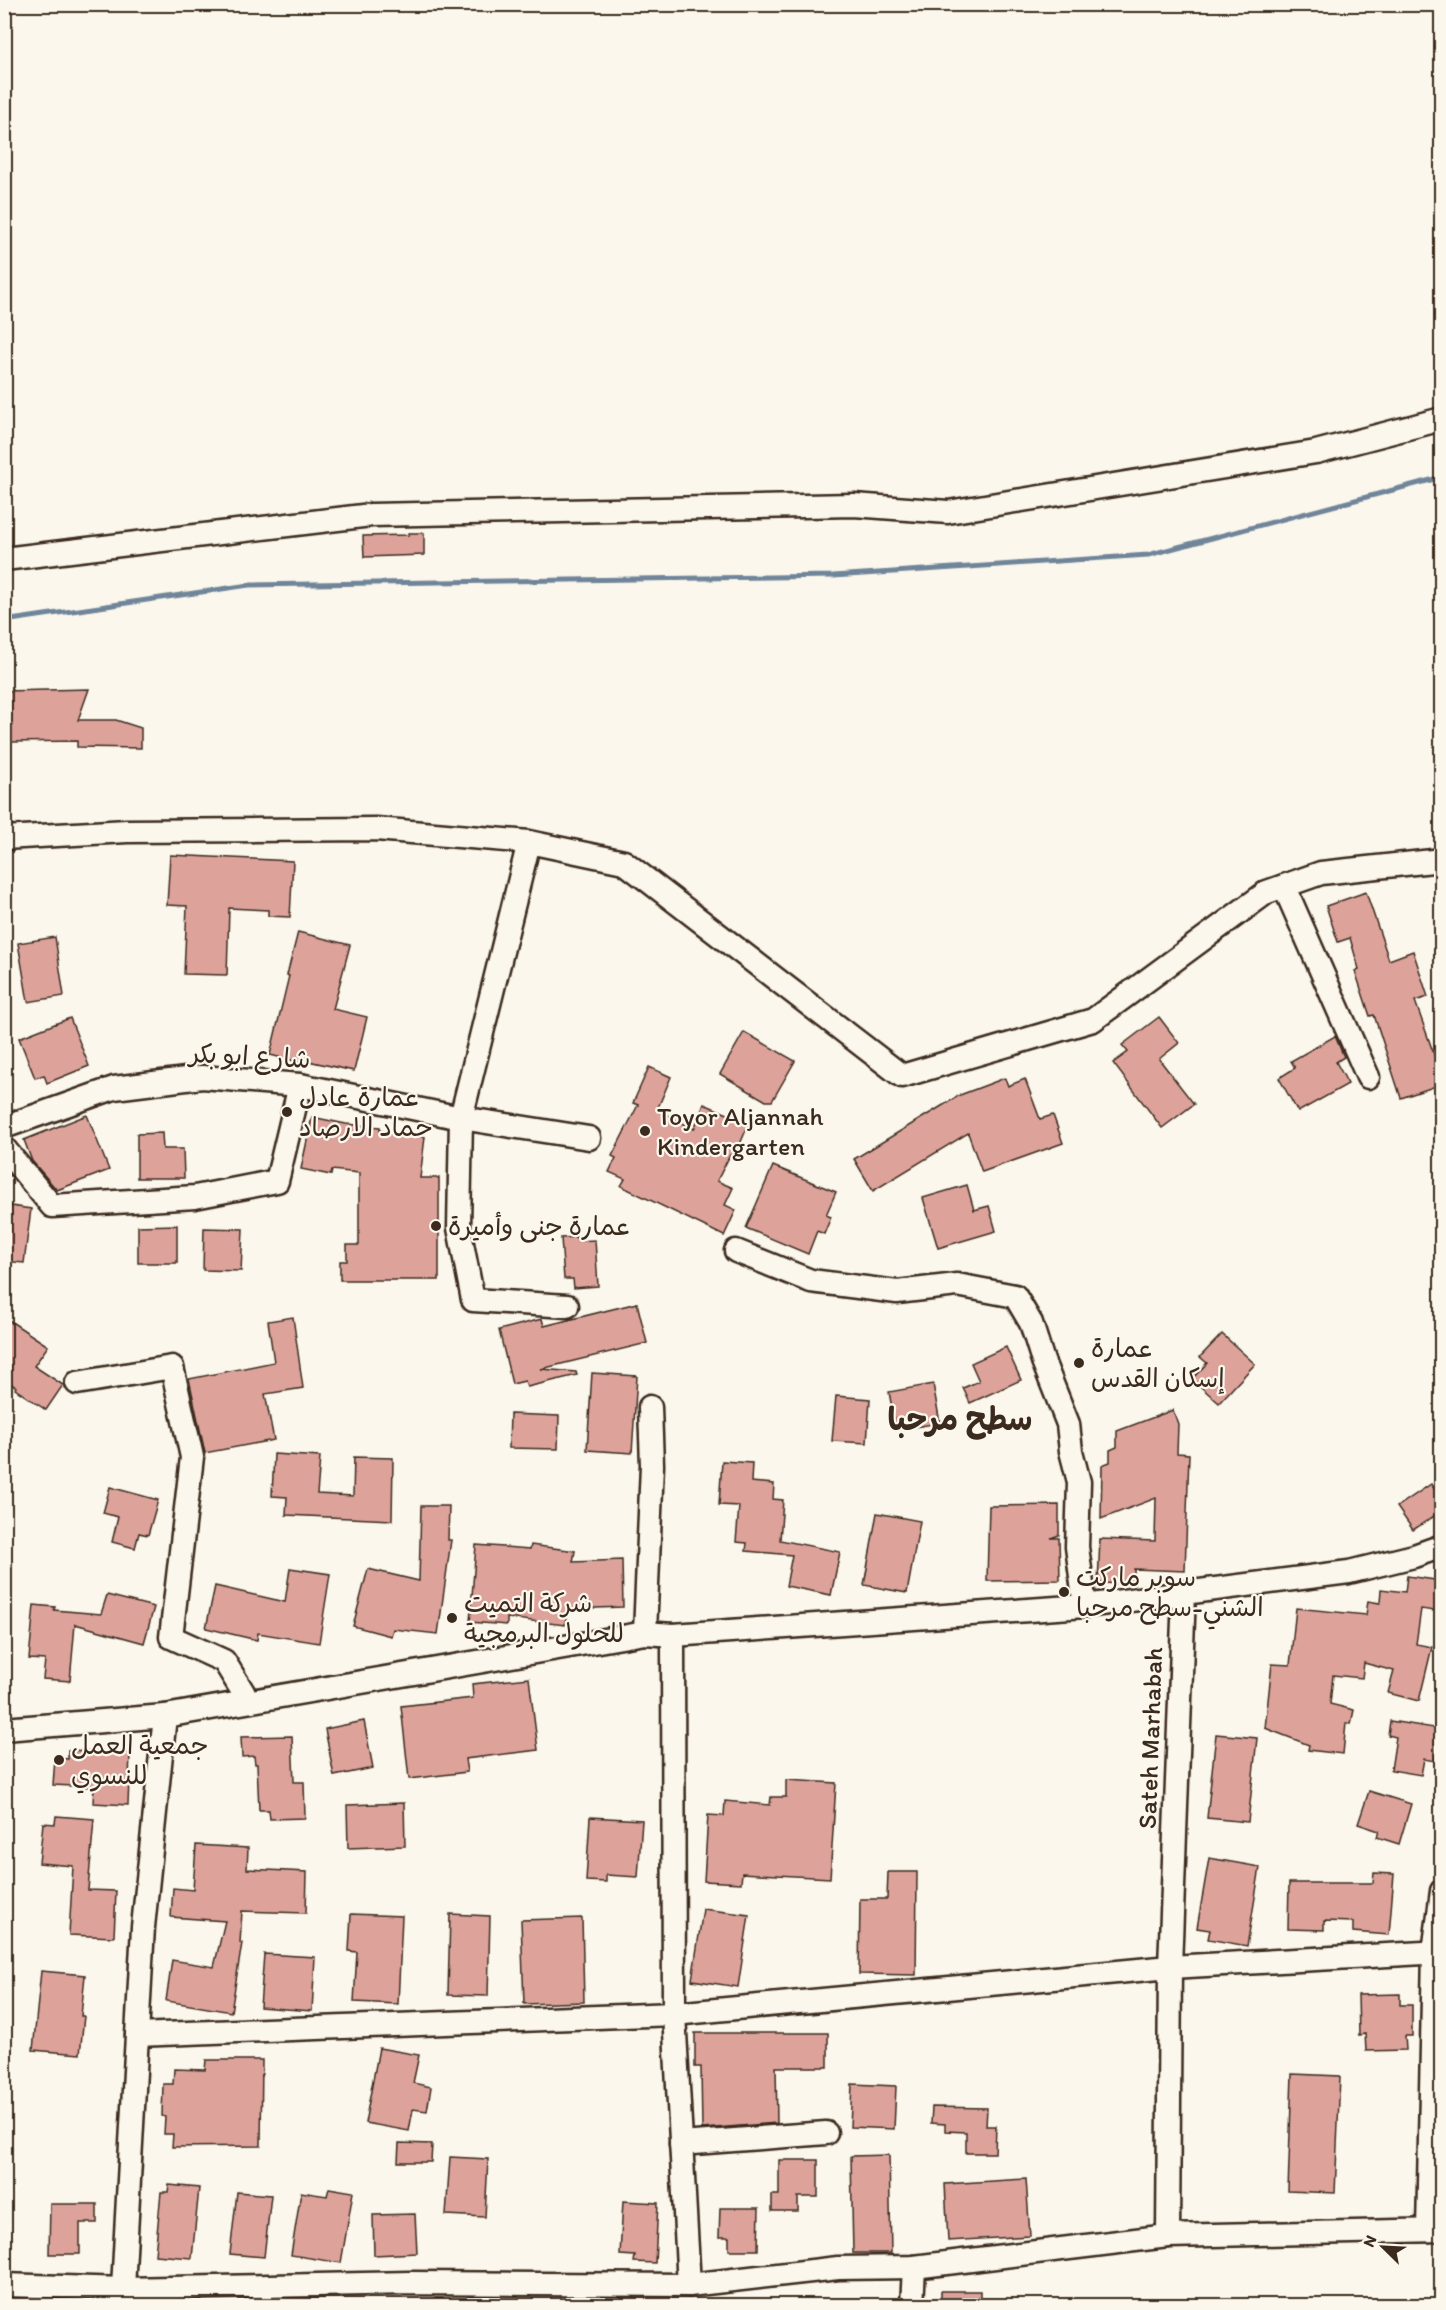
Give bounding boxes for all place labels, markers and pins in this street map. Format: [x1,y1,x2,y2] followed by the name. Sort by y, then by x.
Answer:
[299,1081,432,1143] place label: عمارة عادل حماد الارصاد
[657,1100,823,1162] place label: Toyor Aljannah Kindergarten
[280,1105,294,1119] marker: عمارة عادل حماد الارصاد
[638,1124,652,1138] marker: Toyor Aljannah Kindergarten
[448,1210,631,1243] place label: عمارة جنى وأميرة
[429,1219,443,1233] marker: عمارة جنى وأميرة
[1091,1332,1225,1395] place label: عمارة إسكان القدس
[1072,1356,1086,1370] marker: عمارة إسكان القدس
[1076,1561,1264,1630] place label: سوبر ماركت الشني-سطح مرحبا
[1057,1585,1071,1599] marker: سوبر ماركت الشني-سطح مرحبا
[464,1587,624,1650] place label: شركة التميت للحلول البرمجية
[445,1611,459,1625] marker: شركة التميت للحلول البرمجية
[71,1729,209,1794] place label: جمعية العمل للنسوي
[52,1753,66,1767] marker: جمعية العمل للنسوي

